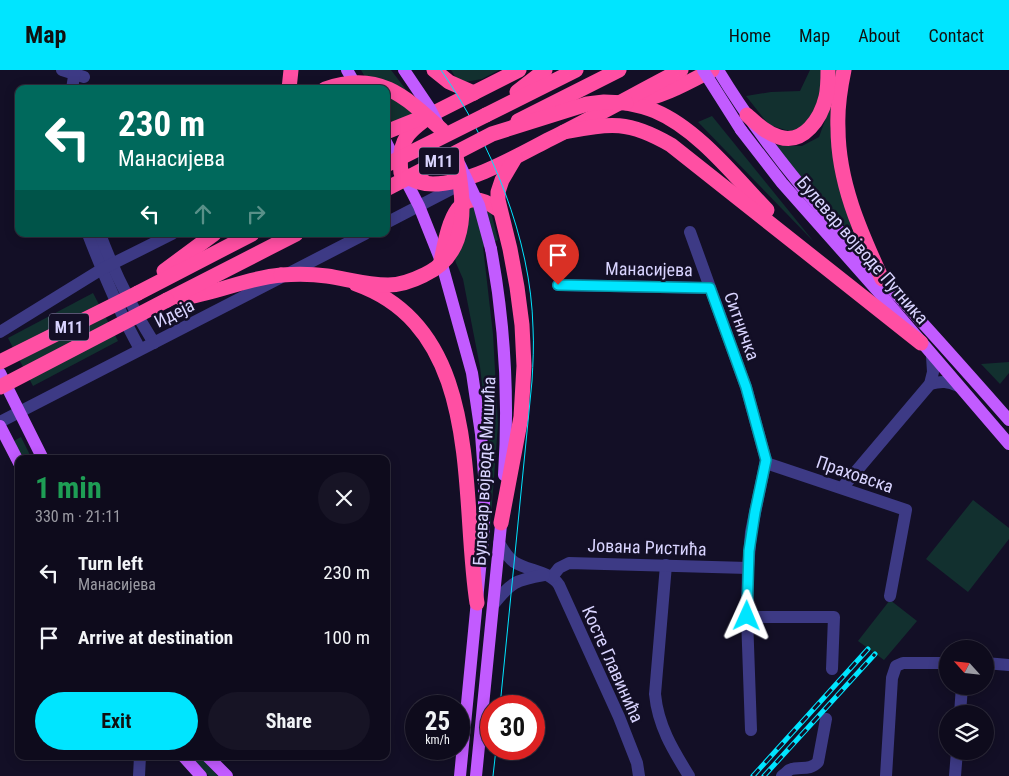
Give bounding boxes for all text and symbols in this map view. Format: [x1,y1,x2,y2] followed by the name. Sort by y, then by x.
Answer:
[25,21,66,49] text: Map
[729,25,771,46] text: Home
[799,25,830,46] text: Map
[858,25,900,46] text: About
[928,25,984,46] text: Contact
[118,104,205,145] text: 230 m
[35,105,100,170] icon: left
[118,146,225,171] text: Манасијева
[419,148,459,174] road number: M11
[793,172,933,328] street label: Булевар војводе Путника
[136,200,164,228] icon: left
[189,200,217,228] icon: ahead
[242,200,270,228] icon: right
[537,234,579,285] pin
[544,241,572,269] icon: arrive
[605,258,693,280] street label: Манасијева
[720,289,764,363] street label: Ситничка
[150,294,198,332] street label: Идеја
[49,313,89,340] road number: M11
[469,376,499,566] street label: Булевар војводе Мишића
[814,451,896,497] street label: Праховска
[35,470,102,505] text: 1 min
[318,472,370,524] button: close
[35,507,121,526] text: 330 m · 21:11
[587,534,707,560] street label: Јована Ристића
[78,552,143,575] text: Turn left
[35,559,63,587] icon: left
[323,561,370,584] text: 230 m
[78,575,156,594] text: Манасијева
[720,589,772,641] position arrow
[578,602,648,726] street label: Косте Главинића
[35,624,63,652] icon: arrive
[78,626,233,649] text: Arrive at destination
[323,626,370,649] text: 100 m
[939,640,994,695] north arrow
[939,640,994,760] map controls
[35,692,198,750] button: Exit
[208,692,370,750] button: Share
[480,695,545,760] speed limit sign: 30
[939,705,994,760] button: layers
[425,707,450,736] text: 25
[425,733,450,747] text: km/h

